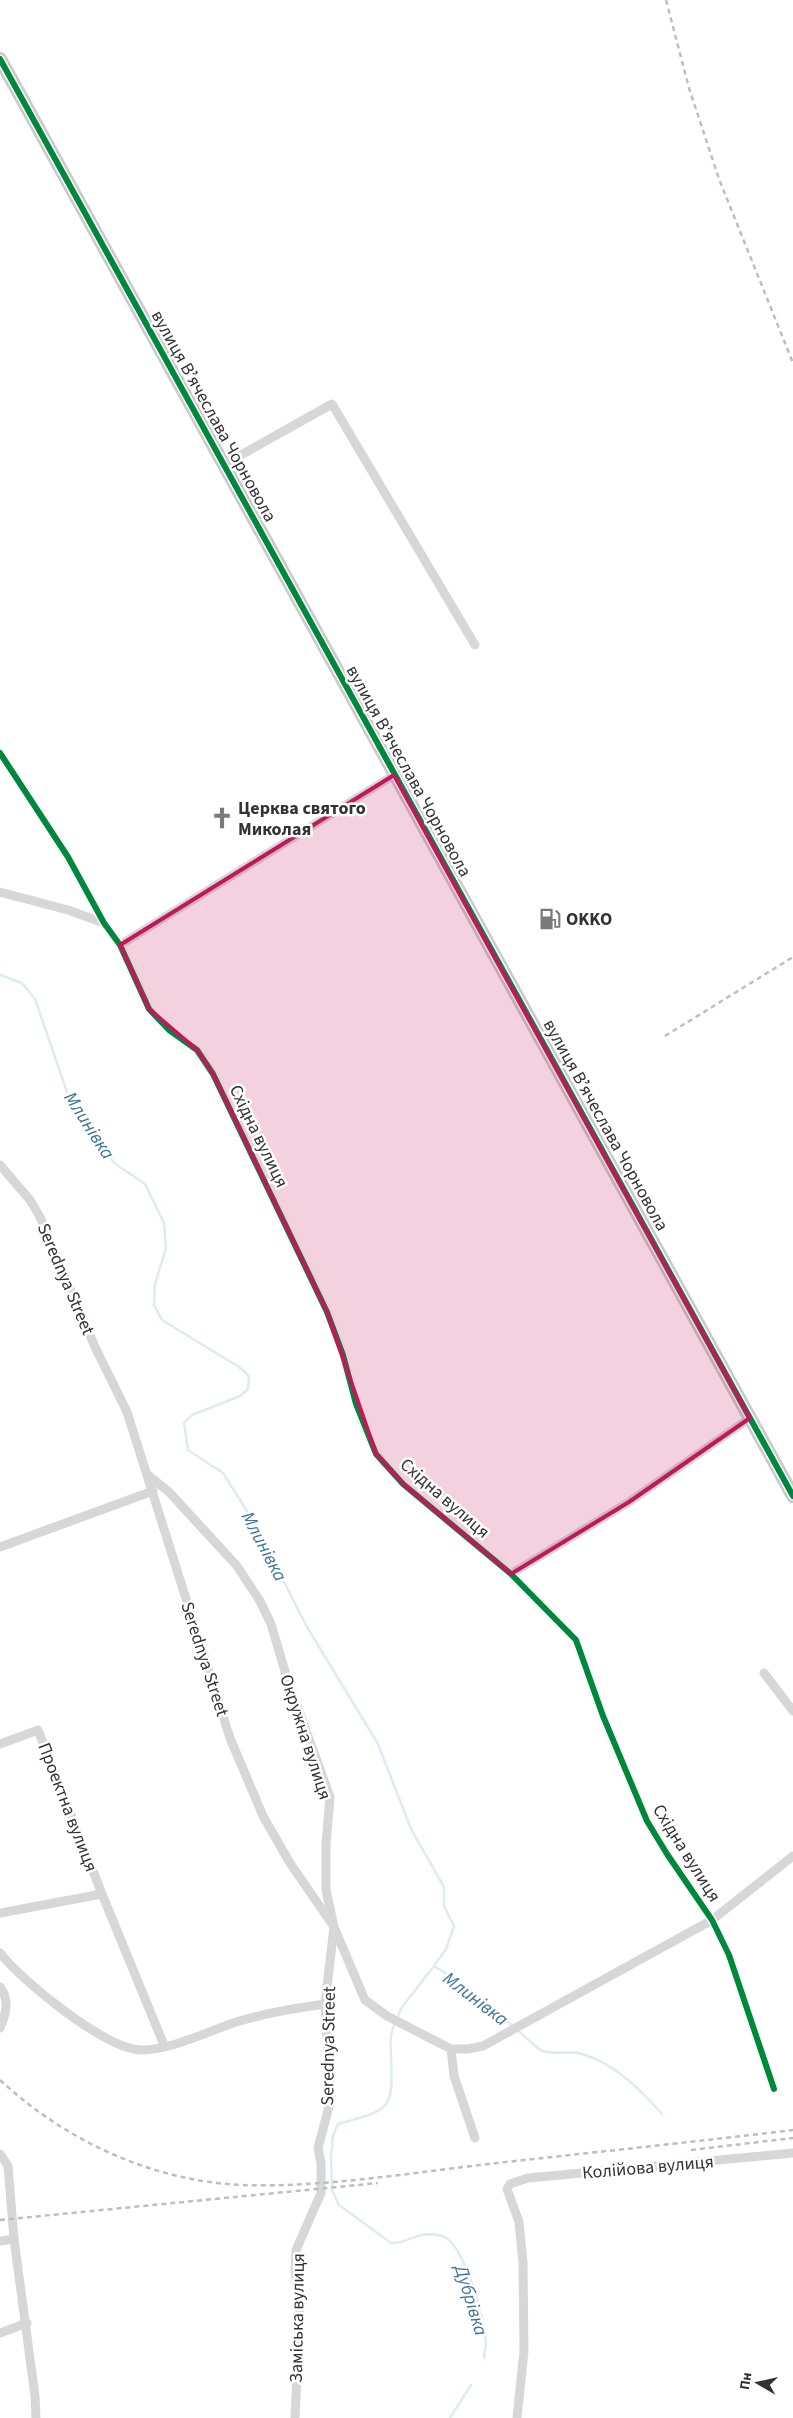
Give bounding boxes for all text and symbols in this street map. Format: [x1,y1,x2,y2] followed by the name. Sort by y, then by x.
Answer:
[145,306,282,527] street label: вулиця Вʼячеслава Чорновола
[340,661,477,882] street label: вулиця Вʼячеслава Чорновола
[238,796,366,842] place label: Церква святого Миколая
[209,805,235,831] church icon: Церква святого Миколая
[537,906,563,932] fuel station icon: OKKO
[566,907,612,932] place label: OKKO
[537,1015,674,1236] street label: вулиця Вʼячеслава Чорновола
[223,1081,294,1192] street label: Східна вулиця
[57,1087,121,1165] water label: Млинівка
[31,1219,100,1339] street label: Serednya Street
[394,1452,495,1544] street label: Східна вулиця
[234,1507,293,1587] water label: Млинівка
[174,1599,235,1720] street label: Serednya Street
[273,1671,338,1803] street label: Окружна вулиця
[31,1739,104,1875] street label: Проектна вулиця
[646,1799,727,1907] street label: Східна вулиця
[437,1966,514,2033] water label: Млинівка
[315,1986,342,2106] street label: Serednya Street
[581,2149,715,2186] street label: Колійова вулиця
[284,2253,311,2383] street label: Заміська вулиця
[447,2261,494,2339] water label: Дубрівка
[733,2358,783,2408] north arrow
[735,2371,757,2391] text: Пн

